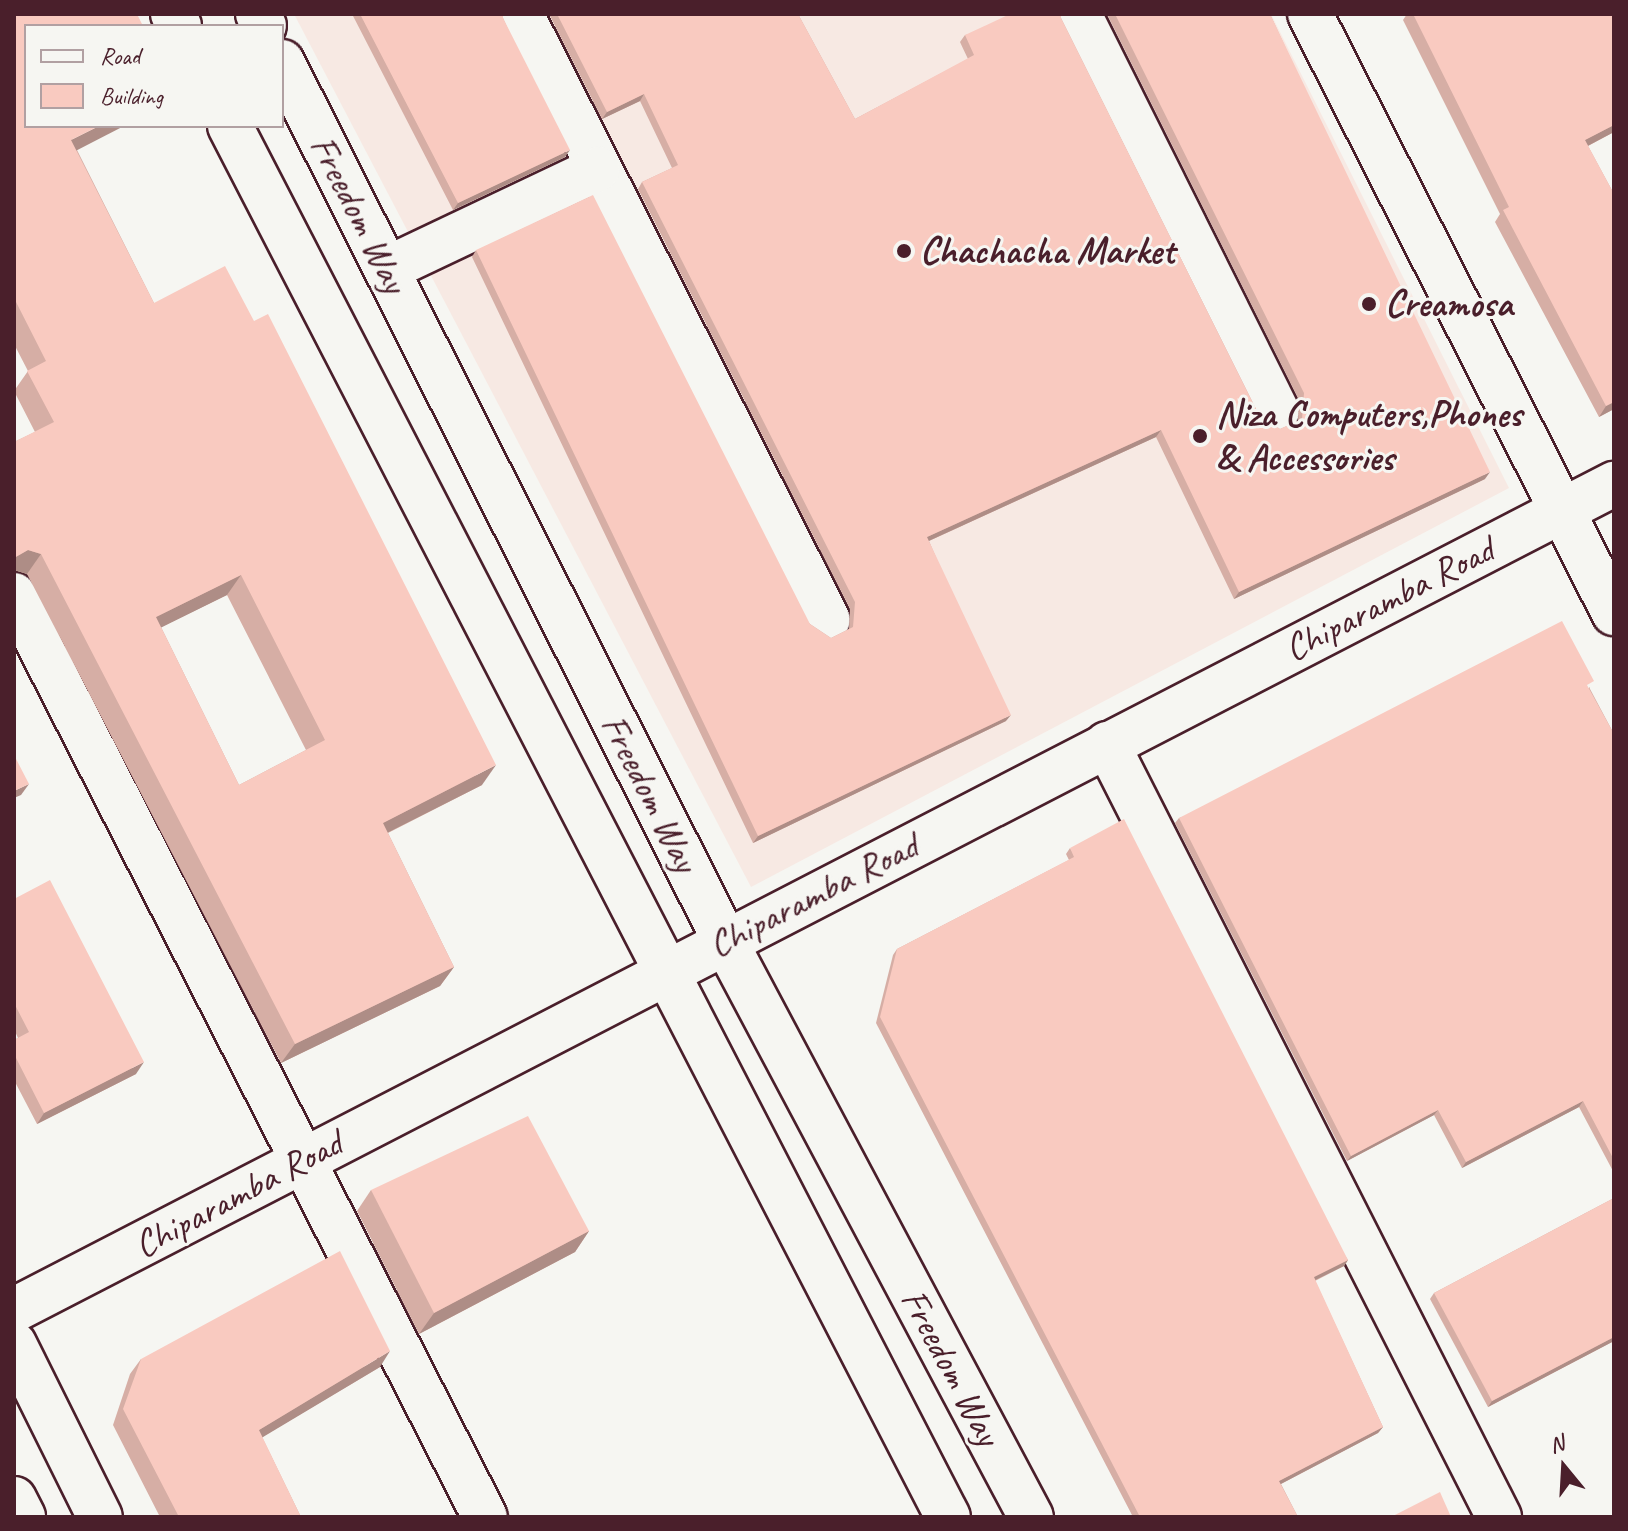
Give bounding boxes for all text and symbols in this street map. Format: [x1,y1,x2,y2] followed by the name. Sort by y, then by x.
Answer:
[24,24,284,128] legend
[100,41,140,71] text: Road
[100,81,163,111] text: Building
[300,128,418,300] street label: Freedom Way
[920,228,1174,274] place label: Chachacha Market
[895,242,913,260] marker: Chachacha Market
[1385,281,1512,327] place label: Creamosa
[1360,295,1378,313] marker: Creamosa
[1216,391,1520,480] place label: Niza Computers,Phones & Accessories
[1191,427,1209,445] marker: Niza Computers,Phones & Accessories
[1277,527,1501,671] street label: Chiparamba Road
[591,707,709,879] street label: Freedom Way
[701,823,925,967] street label: Chiparamba Road
[126,1120,350,1268] street label: Chiparamba Road
[891,1281,1011,1453] street label: Freedom Way
[1524,1427,1604,1507] north arrow
[1546,1429,1567,1460] text: N

